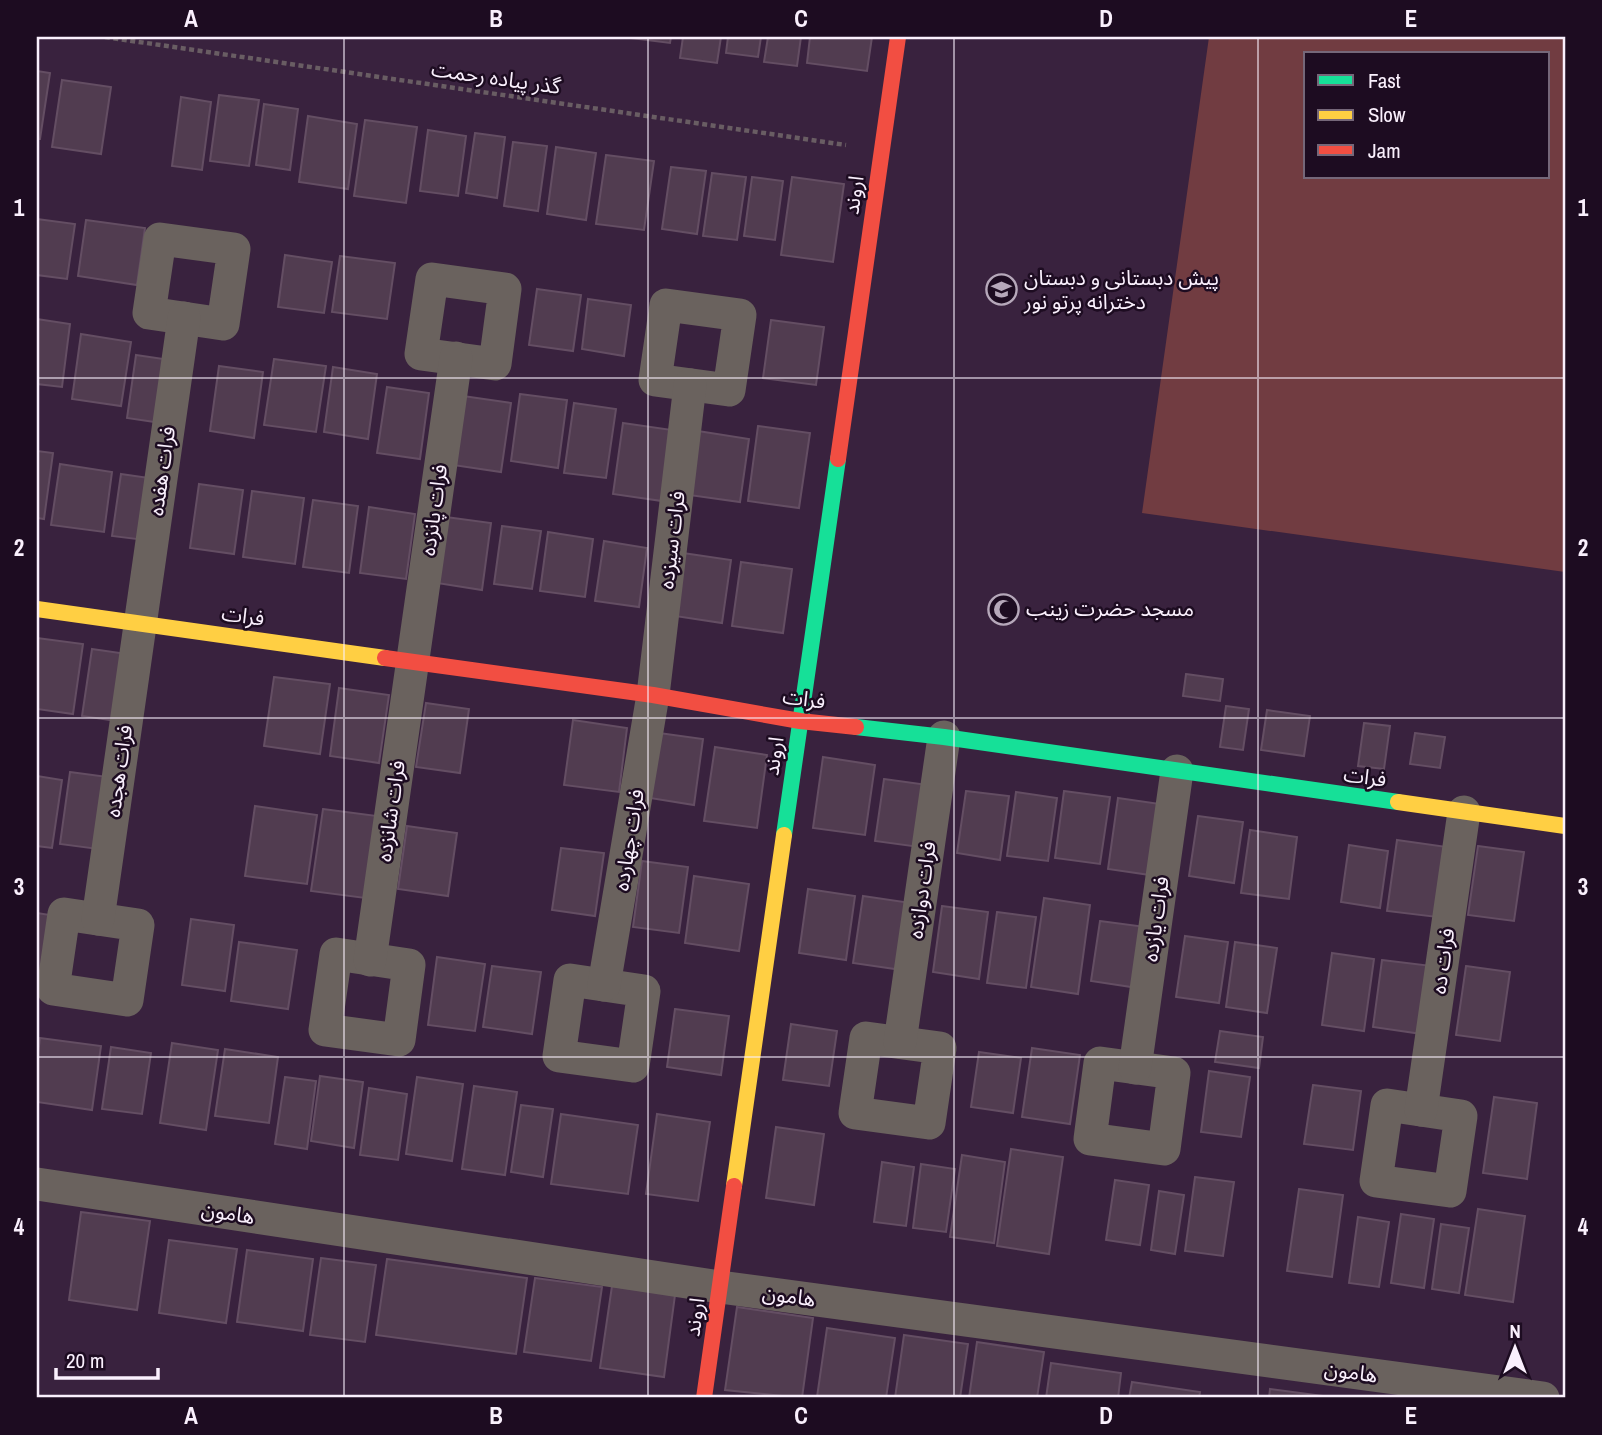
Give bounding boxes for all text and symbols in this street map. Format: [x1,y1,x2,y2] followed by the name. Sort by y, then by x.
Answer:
[184,3,198,34] text: A
[489,3,503,34] text: B
[794,3,808,34] text: C
[1099,3,1113,34] text: D
[1405,3,1417,34] text: E
[1304,52,1550,178] legend
[430,54,563,101] street label: گذر پیاده رحمت
[1368,66,1401,95] text: Fast
[1368,100,1406,129] text: Slow
[1368,136,1401,165] text: Jam
[836,174,871,216] street label: اروند
[14,192,25,223] text: 1
[1578,192,1589,223] text: 1
[1023,263,1219,316] place label: پیش دبستانی و دبستان دخترانه پرتو نور
[984,273,1018,307] school or university icon: پیش دبستانی و دبستان دخترانه پرتو نور
[141,424,182,517] street label: فرات هفده
[413,462,454,558] street label: فرات پانزده
[651,489,692,591] street label: فرات سیزده
[14,532,24,563] text: 2
[1578,532,1588,563] text: 2
[986,592,1020,626] mosque icon: مسجد حضرت زینب
[1026,594,1194,623] place label: مسجد حضرت زینب
[220,598,266,633] street label: فرات
[781,681,827,716] street label: فرات
[98,723,139,819] street label: فرات هجده
[756,735,791,777] street label: اروند
[369,758,412,864] street label: فرات شانزده
[1342,759,1388,794] street label: فرات
[606,787,651,893] street label: فرات چهارده
[900,839,943,940] street label: فرات دوازده
[14,871,24,902] text: 3
[1578,871,1588,902] text: 3
[1135,874,1176,963] street label: فرات یازده
[1424,926,1461,996] street label: فرات ده
[199,1194,257,1231] street label: هامون
[14,1211,25,1242] text: 4
[1578,1211,1589,1242] text: 4
[761,1277,818,1314] street label: هامون
[677,1296,712,1338] street label: اروند
[1480,1312,1550,1382] north arrow
[1509,1318,1521,1344] text: N
[56,1337,158,1381] scale bar
[66,1346,104,1375] text: 20 m
[1323,1353,1380,1390] street label: هامون
[184,1400,198,1431] text: A
[489,1400,503,1431] text: B
[794,1400,808,1431] text: C
[1099,1400,1113,1431] text: D
[1405,1400,1417,1431] text: E

